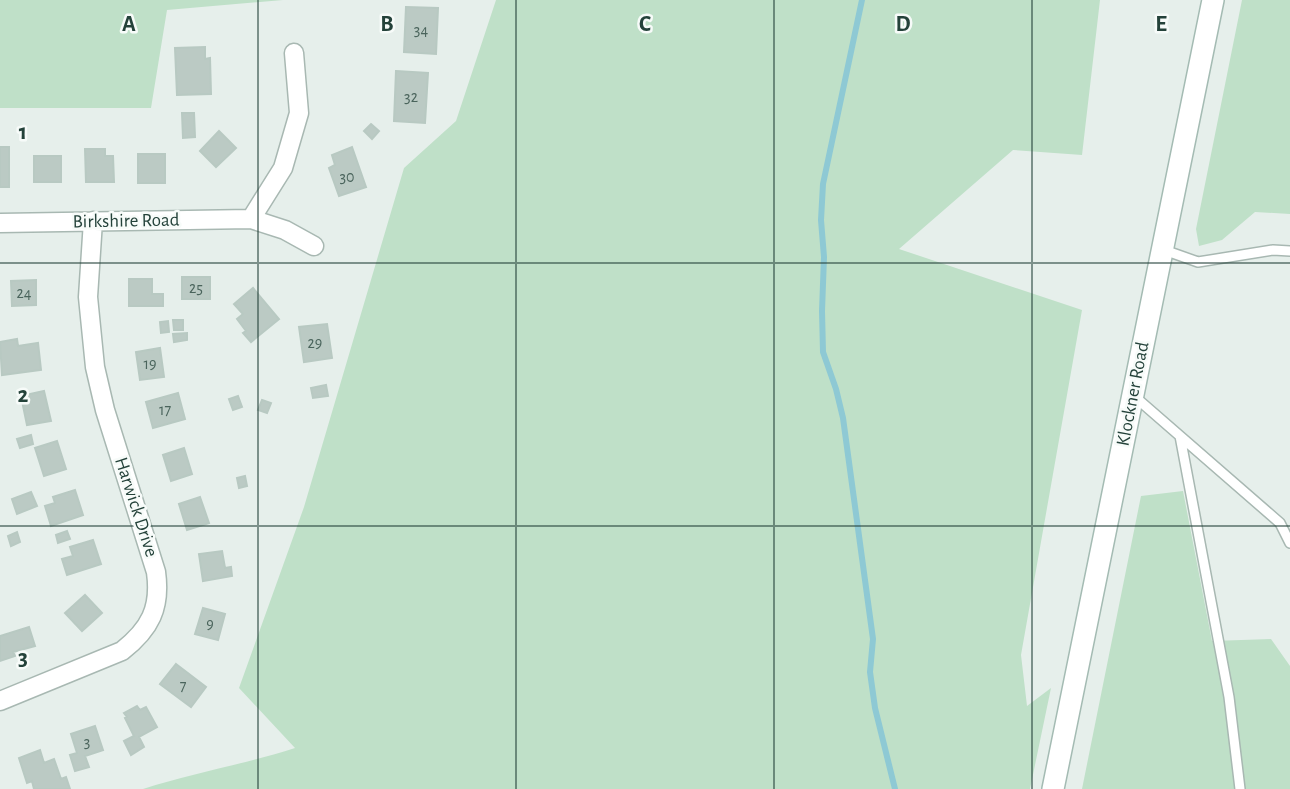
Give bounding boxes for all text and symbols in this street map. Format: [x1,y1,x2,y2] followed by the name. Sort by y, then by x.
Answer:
[122,13,136,36] text: A
[380,13,394,36] text: B
[639,13,651,36] text: C
[895,13,911,36] text: D
[1155,13,1167,36] text: E
[414,22,428,38] house number: 34
[404,89,418,105] house number: 32
[19,121,27,144] text: 1
[339,169,355,185] house number: 30
[72,211,180,231] street label: Birkshire Road
[189,280,203,296] house number: 25
[17,285,32,301] house number: 24
[308,335,322,351] house number: 29
[1114,340,1152,448] street label: Klockner Road
[143,356,157,372] house number: 19
[18,384,29,407] text: 2
[159,402,171,418] house number: 17
[111,455,161,559] street label: Harwick Drive
[206,616,214,632] house number: 9
[18,647,28,670] text: 3
[180,678,187,694] house number: 7
[84,734,90,750] house number: 3

